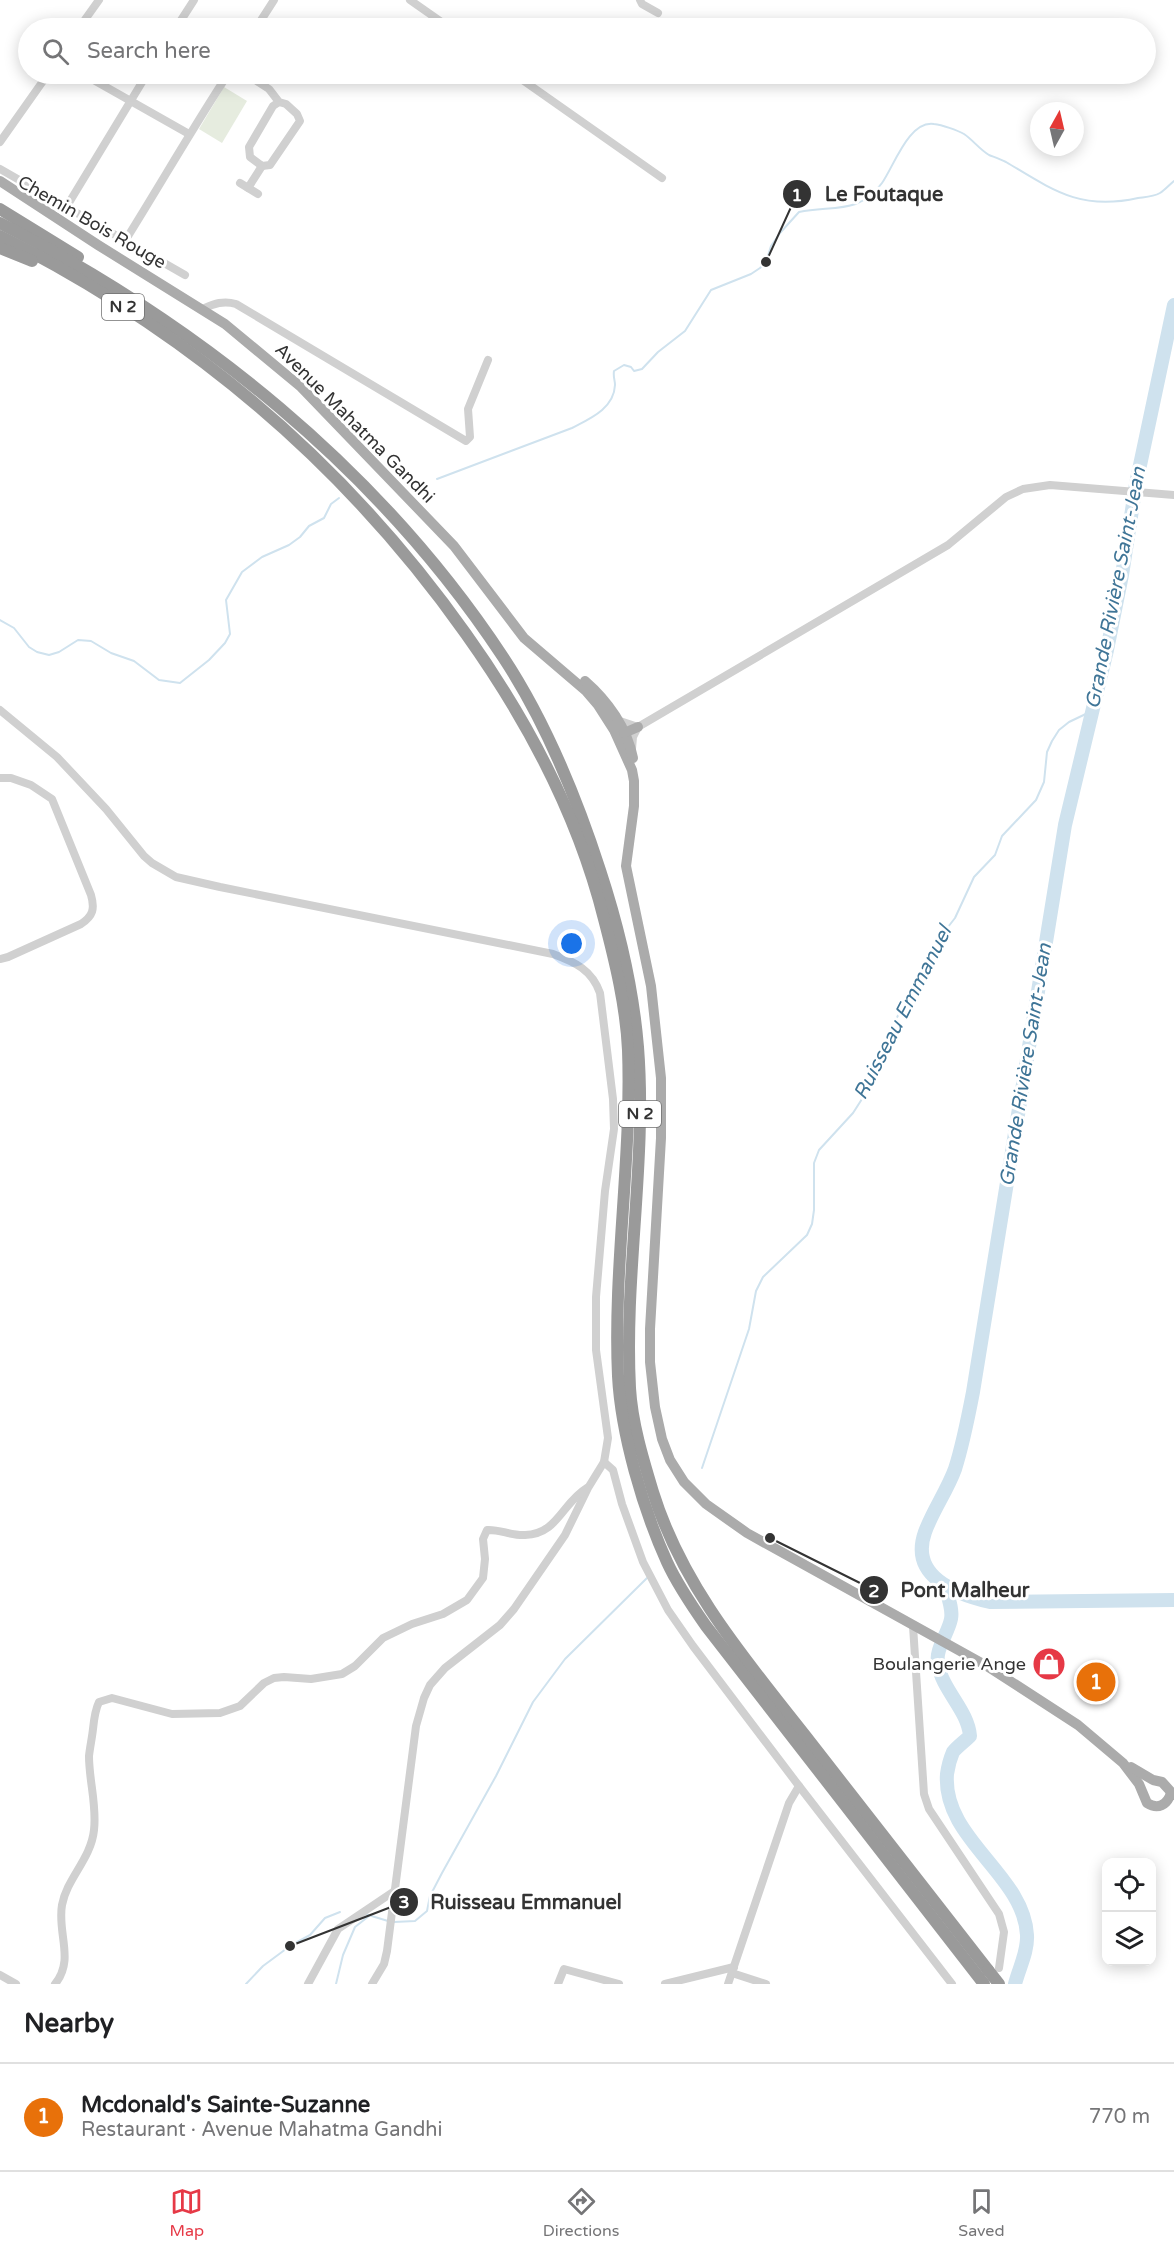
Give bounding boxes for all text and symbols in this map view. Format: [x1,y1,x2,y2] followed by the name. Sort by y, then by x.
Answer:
[18,18,1156,84] search box
[39,35,72,68] icon: search
[87,38,211,64] text: Search here
[1030,102,1084,156] north arrow
[14,171,170,273] street label: Chemin Bois Rouge
[782,175,955,213] callout: Le Foutaque
[825,183,943,207] text: Le Foutaque
[791,184,803,206] text: 1
[102,294,144,320] road number: N 2
[270,338,440,508] street label: Avenue Mahatma Gandhi
[1081,464,1151,711] water label: Grande Rivière Saint-Jean
[849,920,958,1104] water label: Ruisseau Emmanuel
[557,929,586,958] your location
[995,941,1057,1188] water label: Grande Rivière Saint-Jean
[619,1101,661,1127] road number: N 2
[859,1571,1042,1609] callout: Pont Malheur
[901,1579,1030,1603] text: Pont Malheur
[868,1580,880,1602] text: 2
[1031,1646,1067,1682] shop icon: Boulangerie Ange
[873,1653,1026,1675] place label: Boulangerie Ange
[1076,1660,1116,1704] pin: 1
[1102,1858,1156,1966] map controls
[1102,1858,1156,1912] button: locate
[389,1883,634,1921] callout: Ruisseau Emmanuel
[398,1891,410,1913] text: 3
[430,1891,622,1915] text: Ruisseau Emmanuel
[1102,1912,1156,1966] button: layers
[24,2008,114,2039] text: Nearby
[81,2092,370,2118] text: Mcdonald's Sainte-Suzanne
[37,2105,50,2129] text: 1
[1089,2105,1150,2129] text: 770 m
[81,2118,442,2142] text: Restaurant · Avenue Mahatma Gandhi
[169,2185,204,2241] tab: Map
[543,2185,619,2241] tab: Directions
[958,2185,1005,2241] tab: Saved

